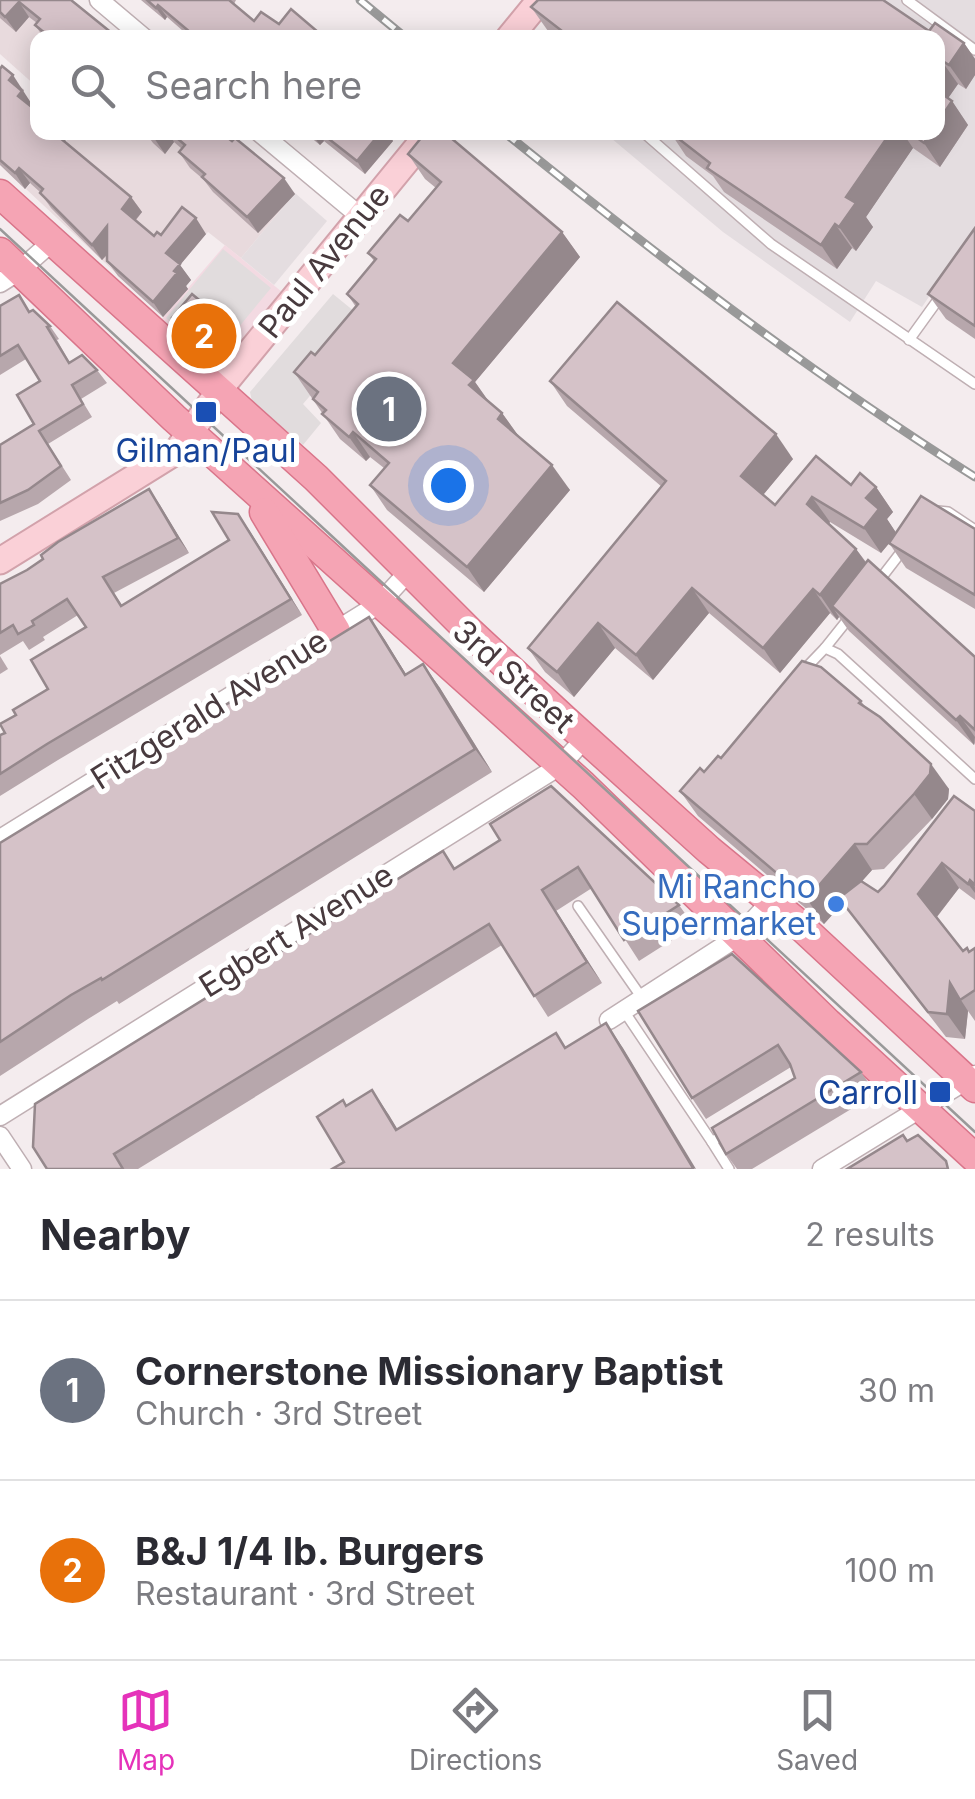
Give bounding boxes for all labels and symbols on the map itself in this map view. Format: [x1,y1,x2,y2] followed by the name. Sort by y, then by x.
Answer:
[250,176,398,346] street label: Paul Avenue
[172,298,236,374] pin: 2
[356,372,422,446] pin: 1
[193,399,219,425] marker: Gilman/Paul
[116,431,296,470] place label: Gilman/Paul
[423,460,474,511] your location
[445,611,583,741] street label: 3rd Street
[84,621,334,797] street label: Fitzgerald Avenue
[192,855,400,1005] street label: Egbert Avenue
[621,867,816,943] place label: Mi Rancho Supermarket
[825,893,847,915] marker: Mi Rancho Supermarket
[818,1073,918,1112] place label: Carroll
[927,1079,953,1105] marker: Carroll

